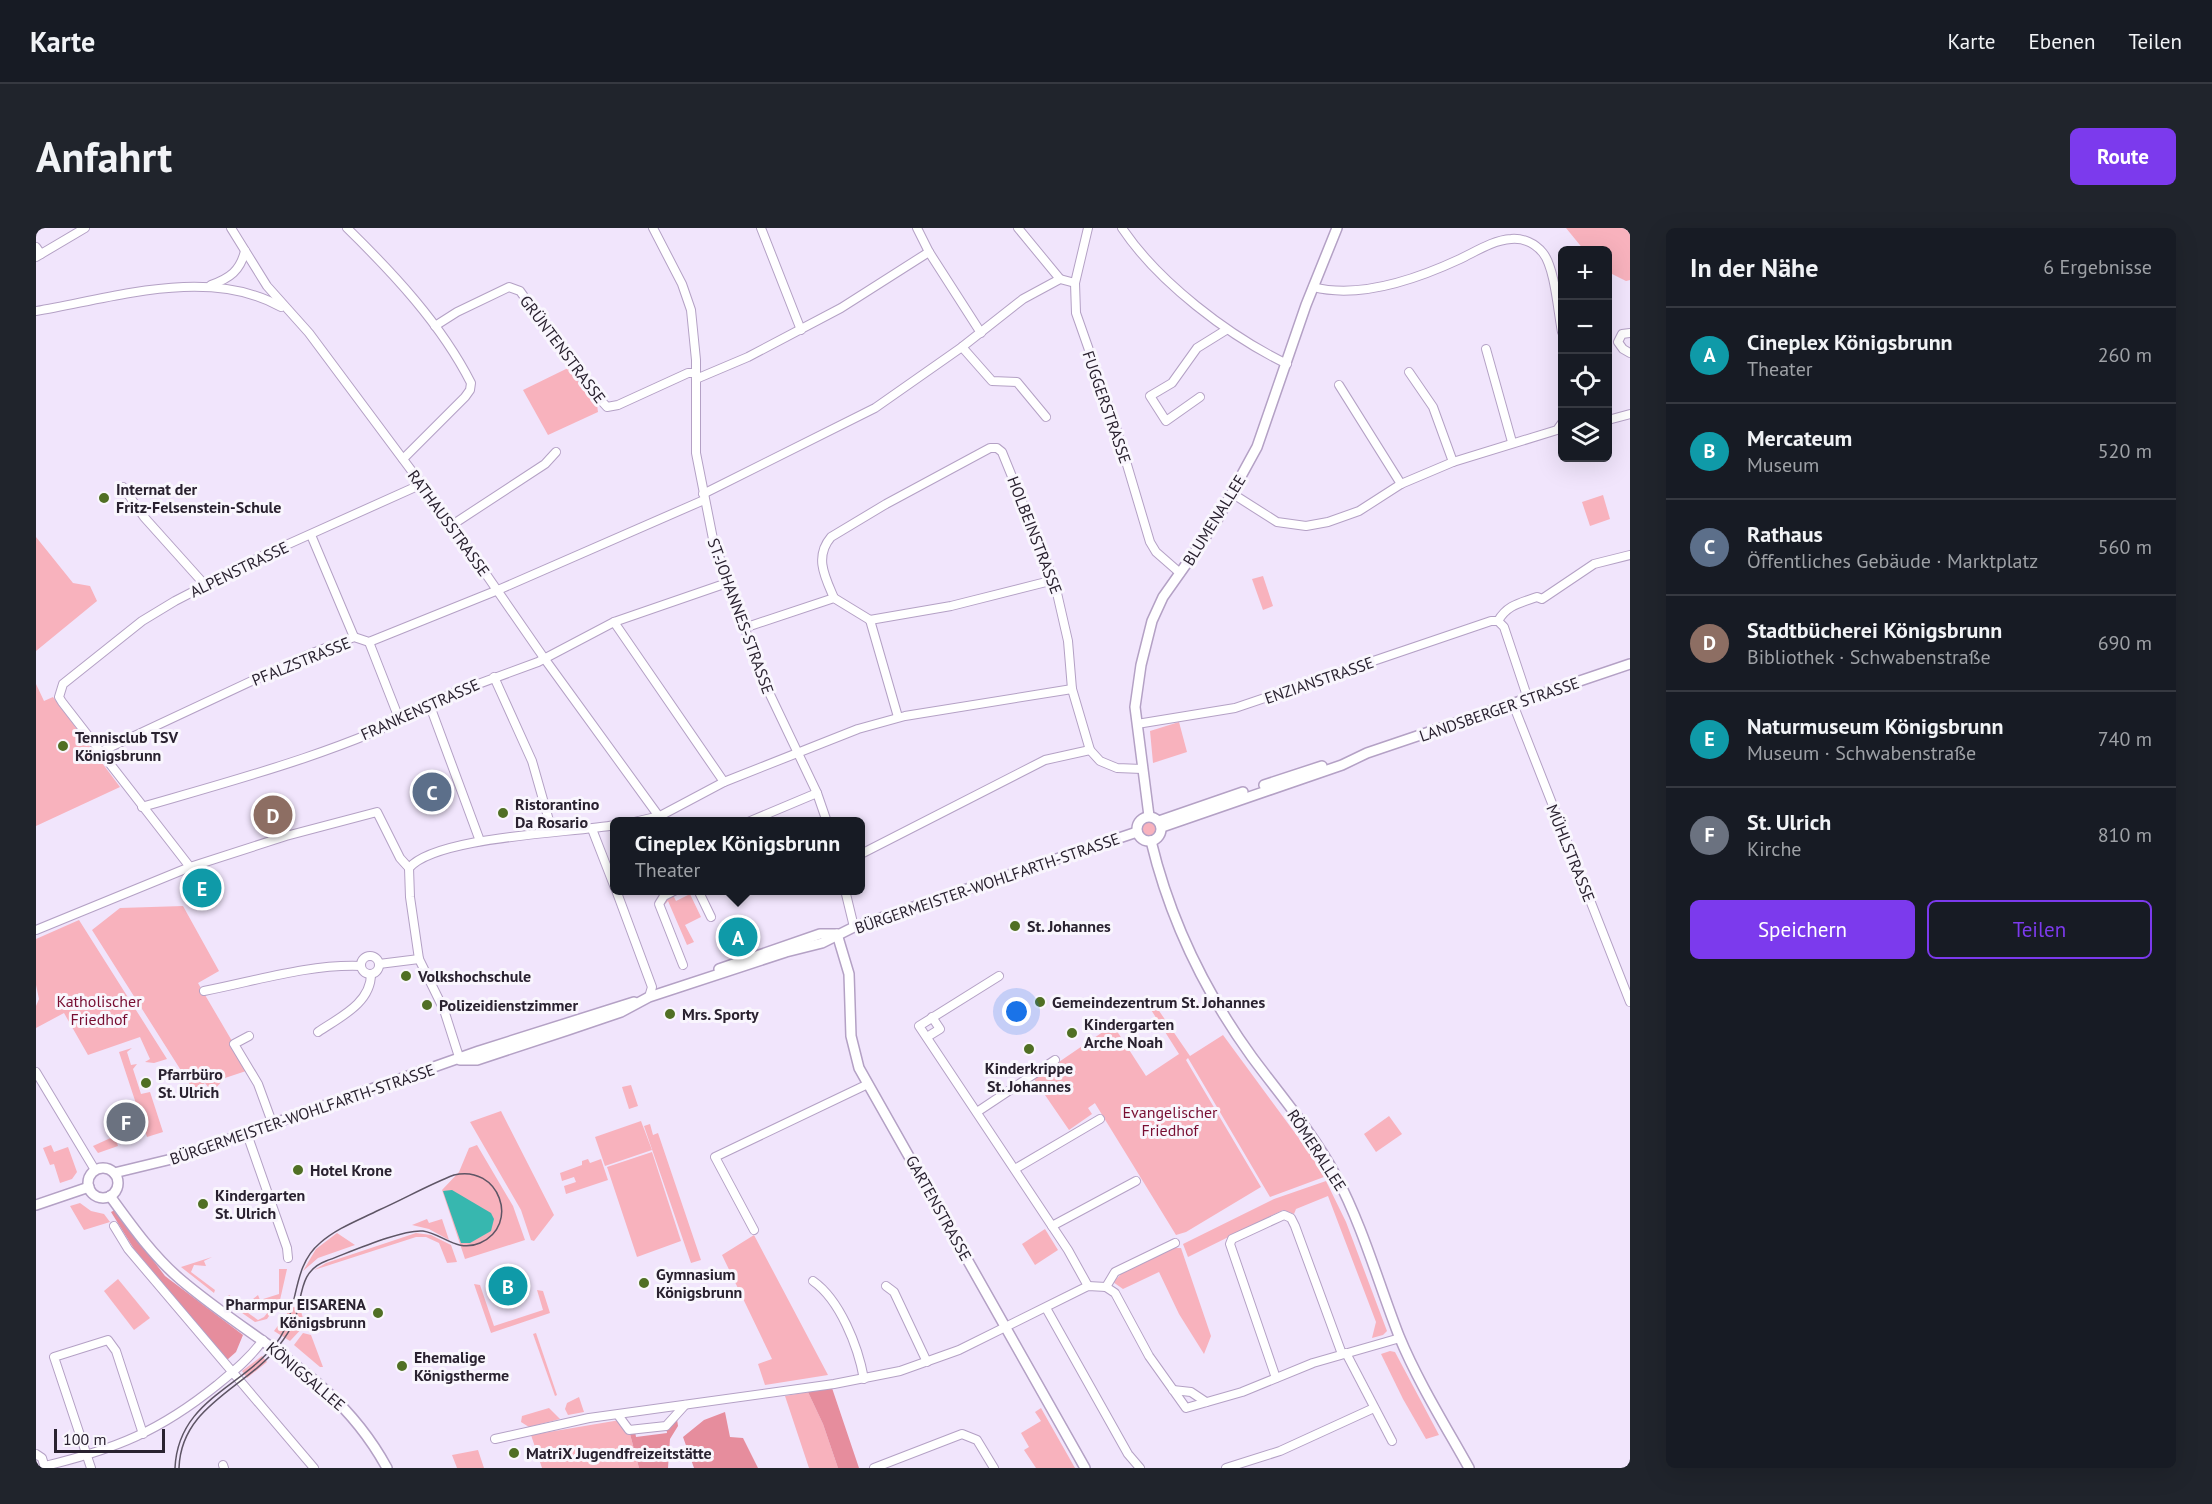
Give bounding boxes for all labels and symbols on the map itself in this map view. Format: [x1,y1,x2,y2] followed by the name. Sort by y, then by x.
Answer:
[516,291,610,407] street label: GRÜNTENSTRASSE
[1078,348,1136,466] street label: FUGGERSTRASSE
[404,466,494,580] street label: RATHAUSSTRASSE
[1178,471,1250,569] street label: BLUMENALLEE
[1003,473,1067,597] street label: HOLBEINSTRASSE
[116,479,281,517] place label: Internat der Fritz-Felsenstein-Schule
[97,491,111,505] marker: Internat der Fritz-Felsenstein-Schule
[703,535,779,697] street label: ST.-JOHANNES-STRASSE
[186,536,292,602] street label: ALPENSTRASSE
[249,632,353,690] street label: PFALZSTRASSE
[1262,652,1376,708] street label: ENZIANSTRASSE
[1416,672,1582,746] street label: LANDSBERGER STRASSE
[357,674,483,744] street label: FRANKENSTRASSE
[75,727,179,765] place label: Tennisclub TSV Königsbrunn
[56,739,70,753] marker: Tennisclub TSV Königsbrunn
[412,770,452,814] pin: C
[254,792,292,838] pin: D
[515,794,600,832] place label: Ristorantino Da Rosario
[1542,801,1600,905] street label: MÜHLSTRASSE
[496,806,510,820] marker: Ristorantino Da Rosario
[852,828,1122,938] street label: BÜRGERMEISTER-WOHLFARTH-STRASSE
[182,866,222,910] pin: E
[718,914,758,960] pin: A
[1027,916,1111,936] place label: St. Johannes
[1008,919,1022,933] marker: St. Johannes
[417,966,531,986] place label: Volkshochschule
[399,969,413,983] marker: Volkshochschule
[56,991,142,1029] park label: Katholischer Friedhof
[1052,992,1265,1012] place label: Gemeindezentrum St. Johannes
[439,995,578,1015] place label: Polizeidienstzimmer
[1033,995,1047,1009] marker: Gemeindezentrum St. Johannes
[1002,997,1031,1026] your location
[420,998,434,1012] marker: Polizeidienstzimmer
[682,1004,759,1024] place label: Mrs. Sporty
[663,1007,677,1021] marker: Mrs. Sporty
[1084,1014,1174,1052] place label: Kindergarten Arche Noah
[1065,1026,1079,1040] marker: Kindergarten Arche Noah
[1022,1042,1036,1056] marker: Kinderkrippe St. Johannes
[985,1058,1073,1096] place label: Kinderkrippe St. Johannes
[167,1059,437,1169] street label: BÜRGERMEISTER-WOHLFARTH-STRASSE
[158,1064,223,1102] place label: Pfarrbüro St. Ulrich
[139,1076,153,1090] marker: Pfarrbüro St. Ulrich
[106,1100,146,1144] pin: F
[1123,1102,1218,1140] park label: Evangelischer Friedhof
[1283,1105,1351,1195] street label: RÖMERALLEE
[902,1152,976,1264] street label: GARTENSTRASSE
[310,1160,392,1180] place label: Hotel Krone
[291,1163,305,1177] marker: Hotel Krone
[215,1185,305,1223] place label: Kindergarten St. Ulrich
[196,1197,210,1211] marker: Kindergarten St. Ulrich
[488,1264,528,1308] pin: B
[656,1264,742,1302] place label: Gymnasium Königsbrunn
[637,1276,651,1290] marker: Gymnasium Königsbrunn
[226,1294,366,1332] place label: Pharmpur EISARENA Königsbrunn
[371,1306,385,1320] marker: Pharmpur EISARENA Königsbrunn
[263,1337,349,1415] street label: KÖNIGSALLEE
[414,1347,509,1385] place label: Ehemalige Königstherme
[395,1359,409,1373] marker: Ehemalige Königstherme
[54,1426,165,1454] scale bar
[526,1443,712,1463] place label: MatriX Jugendfreizeitstätte
[507,1446,521,1460] marker: MatriX Jugendfreizeitstätte

